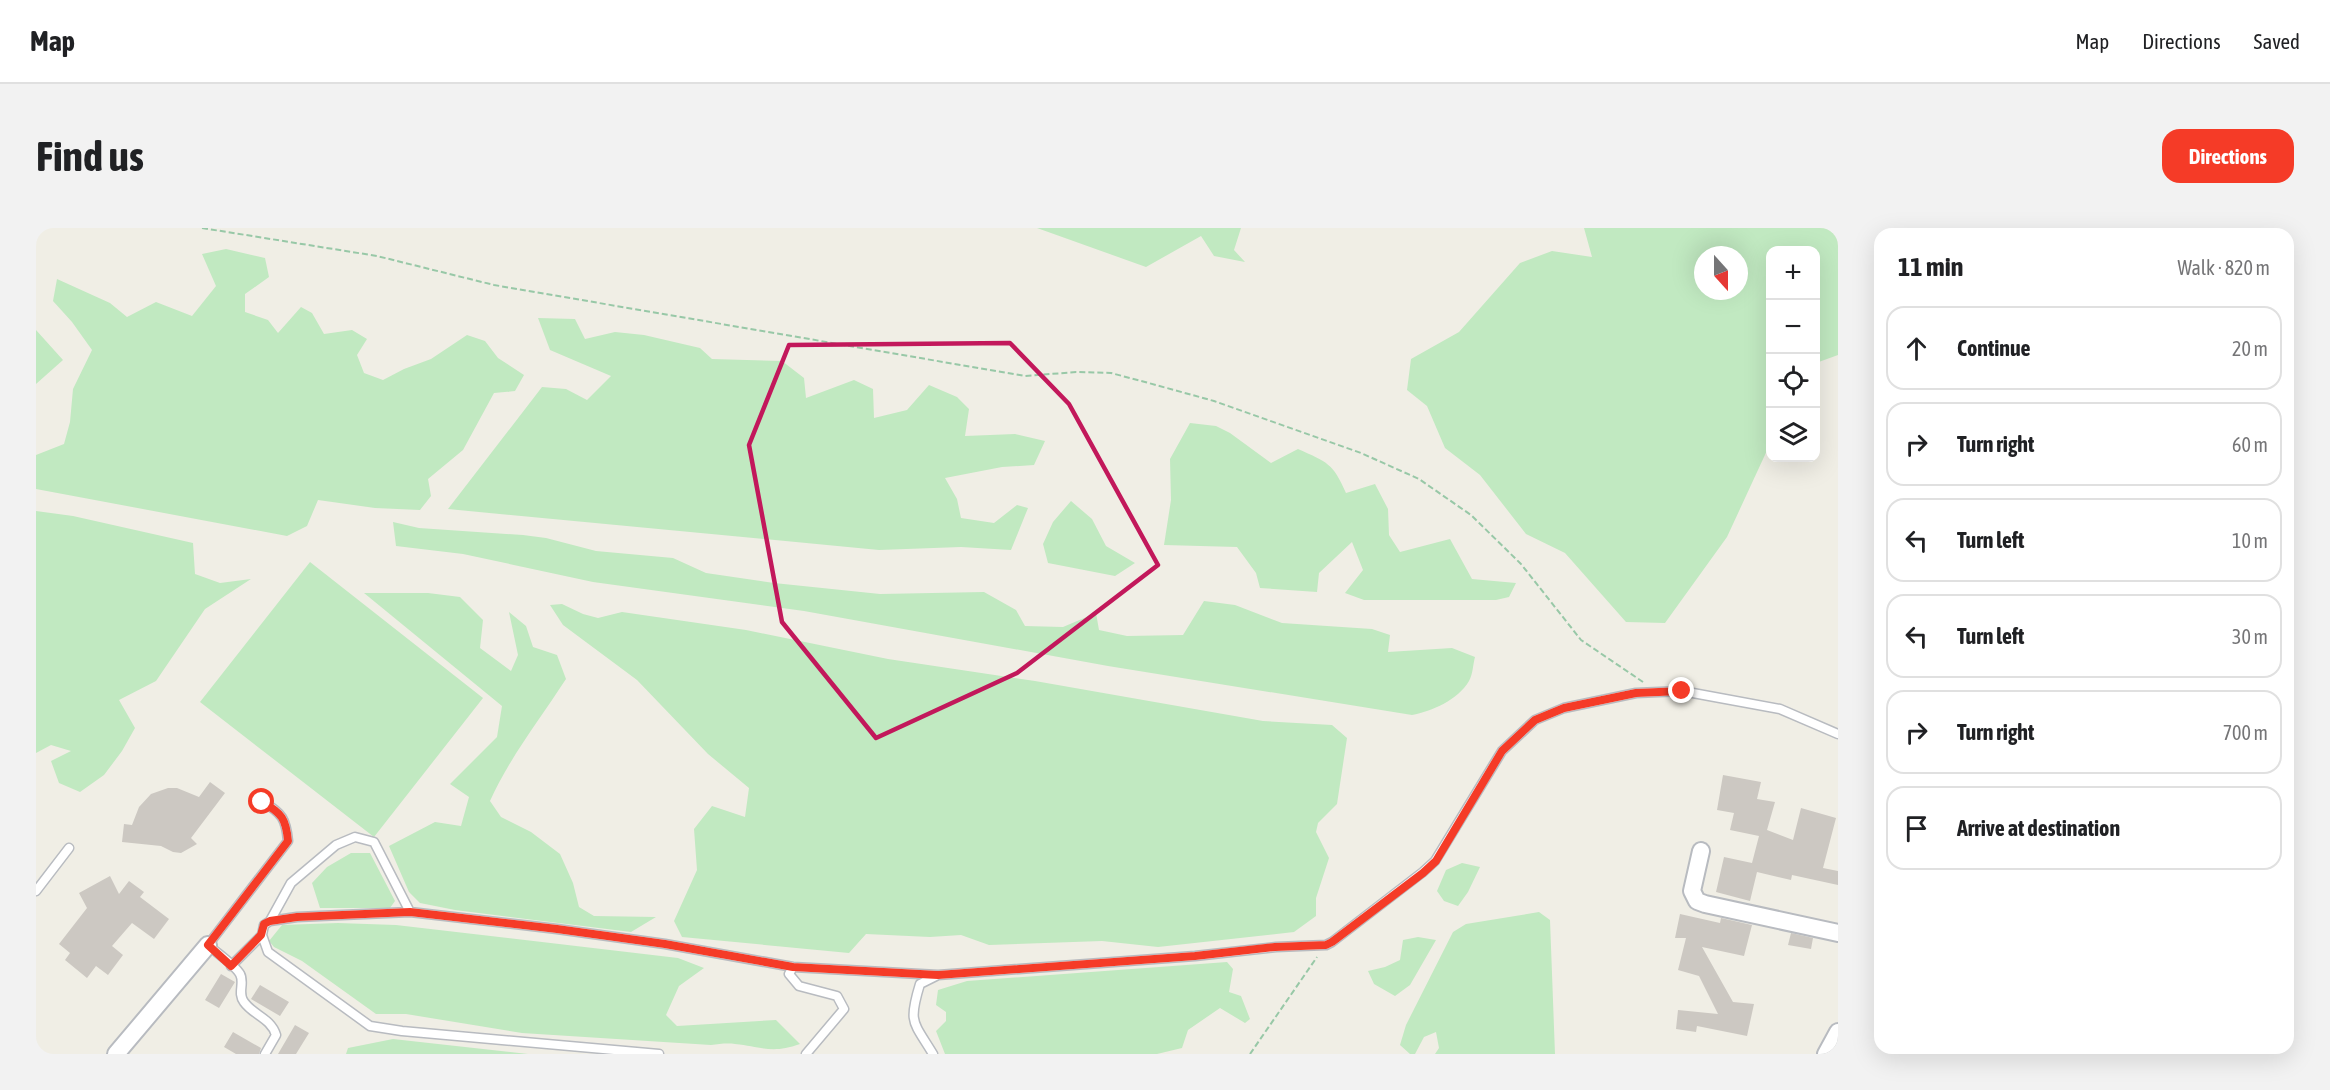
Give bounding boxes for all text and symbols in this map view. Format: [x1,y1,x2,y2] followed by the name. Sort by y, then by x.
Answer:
[30,25,75,57] text: Map
[2075,29,2109,53] text: Map
[2142,29,2221,53] text: Directions
[2254,29,2300,53] text: Saved
[2162,129,2294,183] button: Directions
[36,132,144,180] text: Find us
[1694,246,1748,300] north arrow
[1766,246,1820,462] map controls
[1766,246,1820,300] button: +
[1898,252,1963,282] text: 11 min
[2178,256,2270,279] text: Walk · 820 m
[1766,300,1820,354] button: −
[1900,332,1933,365] icon: ahead
[1957,335,2031,361] text: Continue
[2232,337,2268,360] text: 20 m
[1766,354,1820,408] button: locate
[1766,408,1820,462] button: layers
[1900,428,1933,461] icon: right
[1957,431,2034,457] text: Turn right
[2232,433,2268,456] text: 60 m
[1900,524,1933,557] icon: left
[1957,527,2024,553] text: Turn left
[2232,529,2268,552] text: 10 m
[1900,620,1933,653] icon: left
[1957,623,2024,649] text: Turn left
[2232,625,2268,648] text: 30 m
[1668,677,1694,703] route end
[1900,716,1933,749] icon: right
[1957,719,2034,745] text: Turn right
[2223,721,2268,744] text: 700 m
[248,788,274,814] route start
[1900,812,1933,845] icon: arrive
[1957,815,2120,841] text: Arrive at destination

